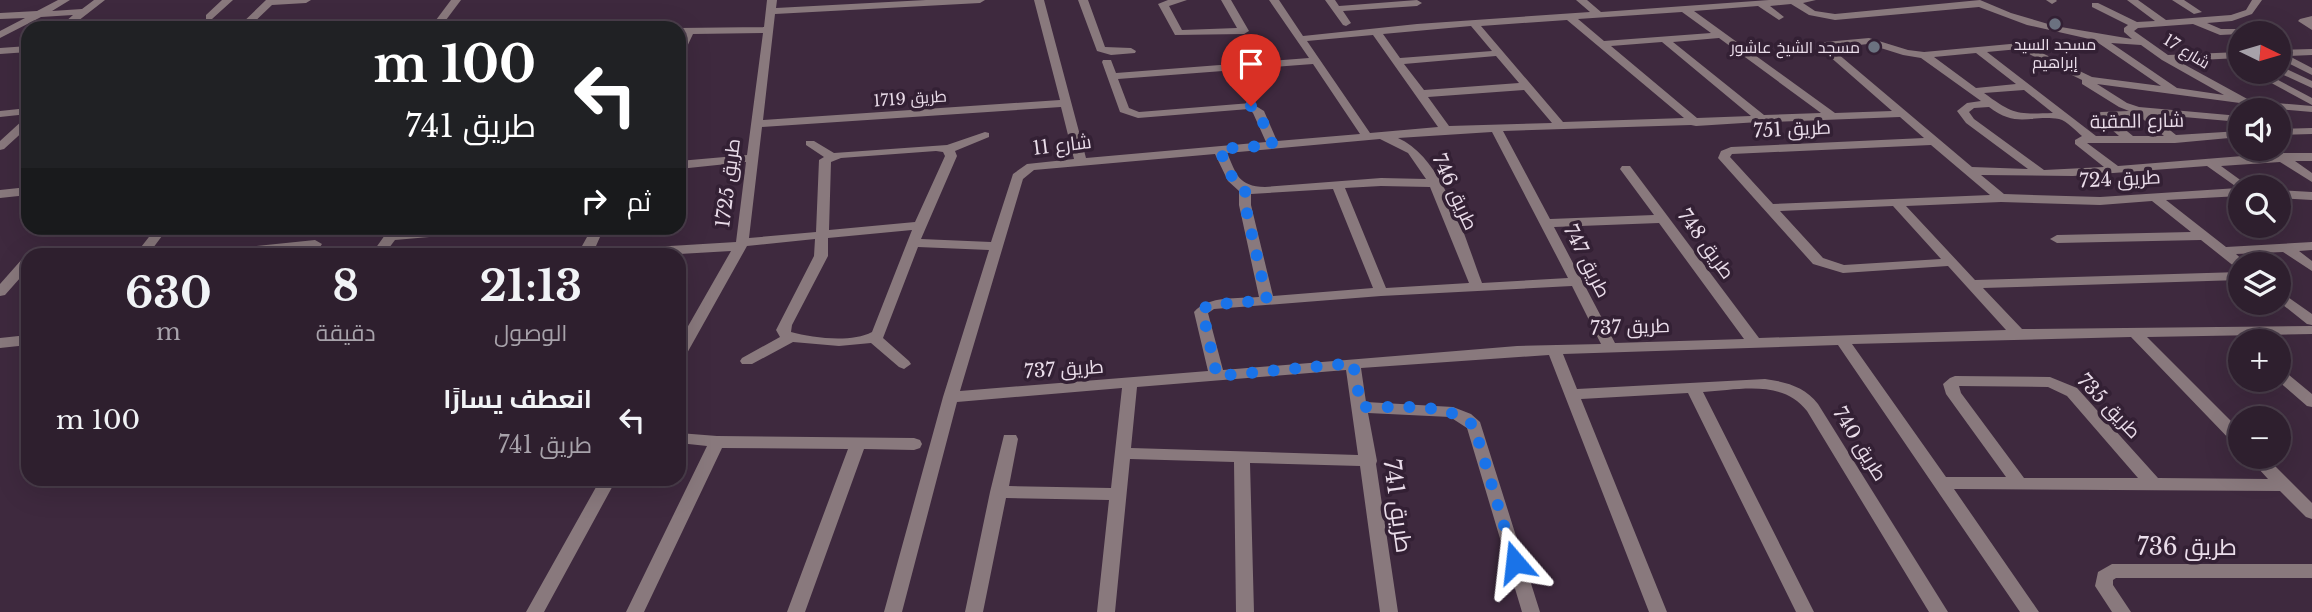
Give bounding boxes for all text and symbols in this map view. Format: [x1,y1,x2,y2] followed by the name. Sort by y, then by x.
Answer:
[2047,16,2063,32] marker: مسجد السيد إبراهيم
[2228,21,2291,84] north arrow
[2228,21,2291,469] map controls
[2159,29,2214,74] street label: شارع 17
[373,34,536,95] text: 100 m
[1221,34,1281,106] pin
[2014,34,2096,74] place label: مسجد السيد إبراهيم
[1729,37,1860,59] place label: مسجد الشيخ عاشور
[1866,39,1882,55] marker: مسجد الشيخ عاشور
[1232,45,1270,83] icon: arrive
[560,49,651,140] icon: left
[873,85,948,112] street label: طريق 1719
[2228,98,2291,161] button: sound
[405,106,536,146] text: طريق 741
[2090,109,2184,135] street label: شارع المقبة
[1753,115,1831,144] street label: طريق 751
[1031,130,1093,162] street label: شارع 11
[711,137,746,229] street label: طريق 1725
[1426,150,1483,234] street label: طريق 746
[2079,165,2161,194] street label: طريق 724
[2228,175,2291,238] button: search
[575,182,613,220] icon: right
[627,186,651,218] text: ثم
[1672,205,1739,284] street label: طريق 748
[1558,221,1615,302] street label: طريق 747
[2228,252,2291,315] button: layers
[332,260,359,312] text: 8
[479,260,582,312] text: 21:13
[125,267,212,319] text: 630
[1590,314,1670,341] street label: طريق 737
[156,318,181,346] text: m
[316,319,376,347] text: دقيقة
[494,319,567,347] text: الوصول
[2228,329,2291,392] button: +
[1023,355,1105,384] street label: طريق 737
[2072,369,2145,444] street label: طريق 735
[443,383,592,415] text: انعطف يسارًا
[613,401,651,439] icon: left
[1827,403,1892,486] street label: طريق 740
[56,404,140,436] text: 100 m
[2228,406,2291,469] button: −
[498,431,592,459] text: طريق 741
[1378,458,1418,554] street label: طريق 741
[1478,525,1552,599] position arrow
[2137,533,2237,561] street label: طريق 736

